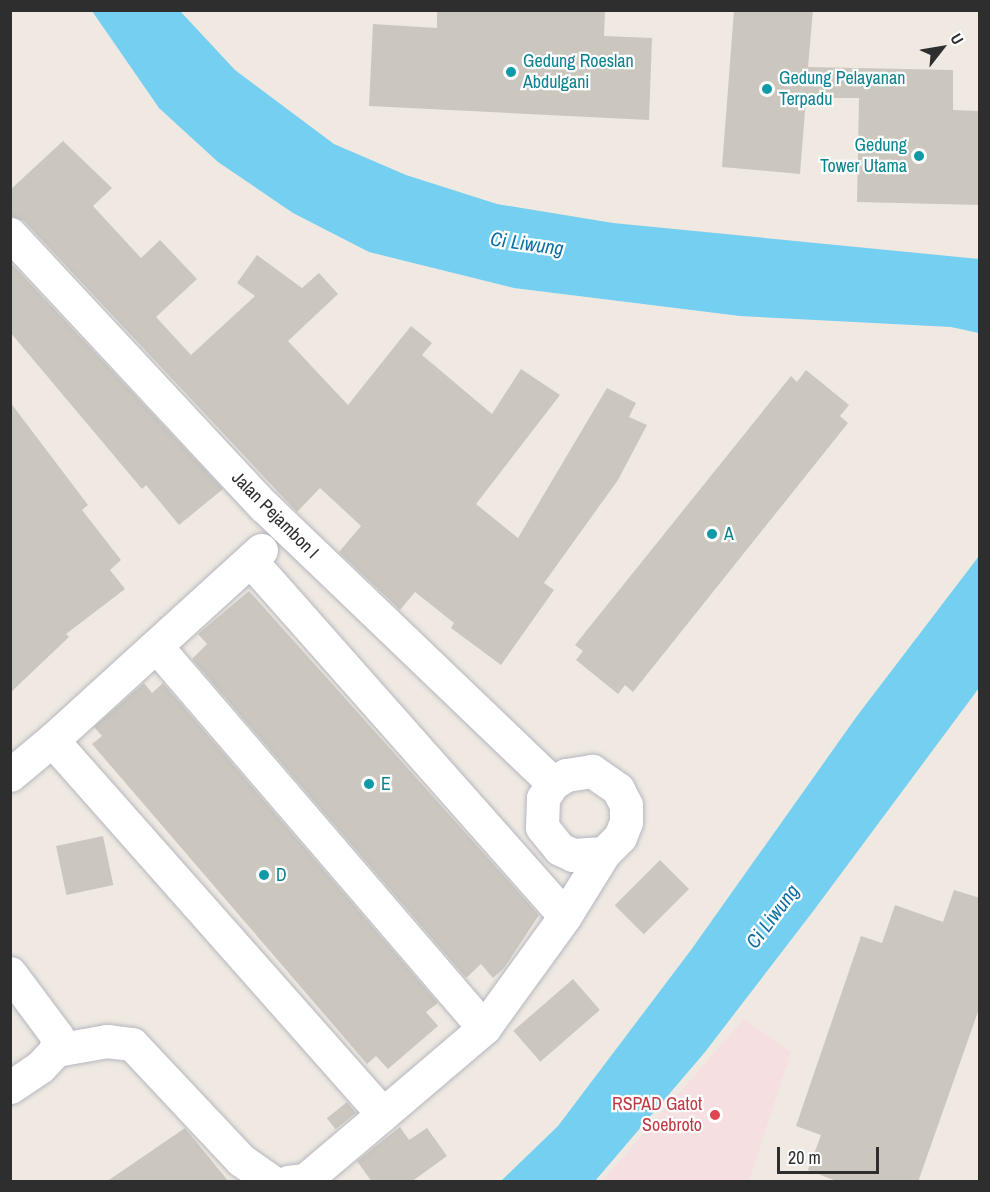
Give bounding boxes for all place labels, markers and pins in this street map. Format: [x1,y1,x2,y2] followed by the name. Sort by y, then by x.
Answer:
[523,51,634,94] place label: Gedung Roeslan Abdulgani
[504,65,518,79] marker: Gedung Roeslan Abdulgani
[779,68,905,110] place label: Gedung Pelayanan Terpadu
[760,82,774,96] marker: Gedung Pelayanan Terpadu
[820,135,907,178] place label: Gedung Tower Utama
[912,149,926,163] marker: Gedung Tower Utama
[724,523,734,545] place label: A
[705,527,719,541] marker: A
[381,773,391,795] place label: E
[362,777,376,791] marker: E
[276,864,287,886] place label: D
[257,868,271,882] marker: D
[612,1094,702,1136] place label: RSPAD Gatot Soebroto
[706,1106,724,1124] marker: RSPAD Gatot Soebroto

